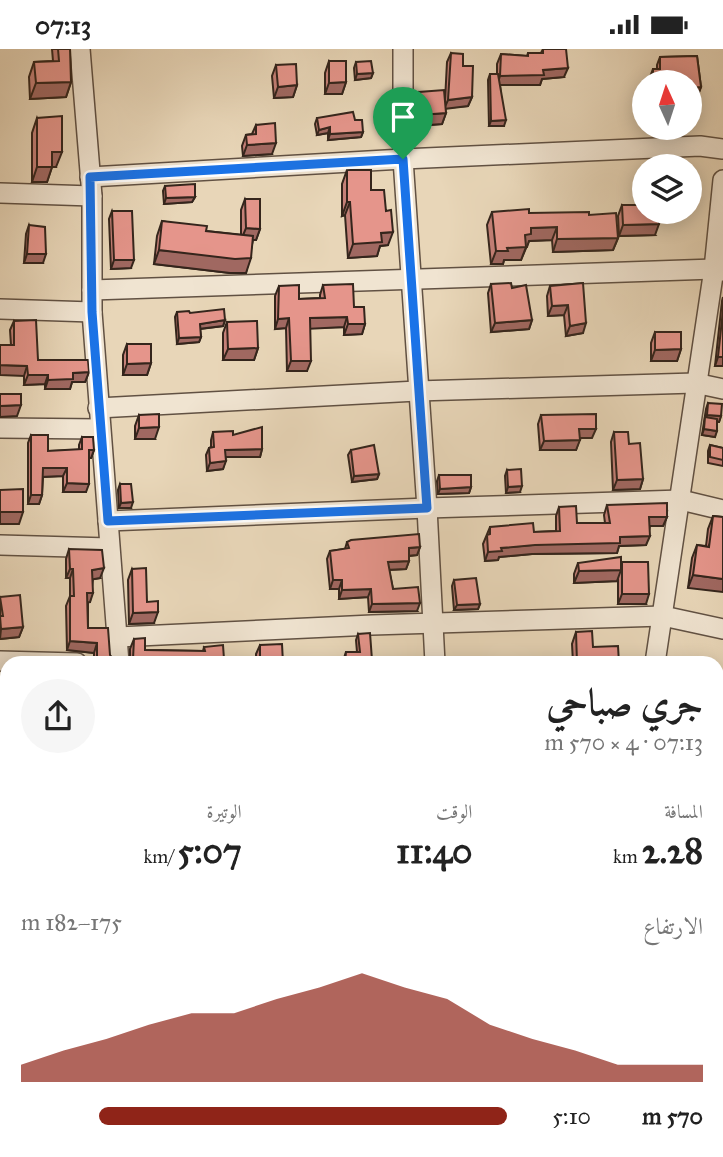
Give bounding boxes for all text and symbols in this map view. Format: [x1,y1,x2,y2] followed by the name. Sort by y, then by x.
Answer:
[35,9,91,41] text: 07:13
[632,70,702,140] north arrow
[632,70,702,224] map controls
[373,87,433,159] pin
[384,98,422,136] icon: arrive
[632,154,702,224] button: layers
[21,679,95,753] button: share
[546,679,703,725] text: جري صباحي
[544,728,703,756] text: 07:13 · 4 × 570 m
[207,800,242,823] text: الوتيرة
[436,800,472,823] text: الوقت
[664,800,703,823] text: المسافة
[178,830,242,873] text: 5:07
[396,830,472,873] text: 11:40
[642,830,703,873] text: 2.28
[144,845,178,868] text: /km
[613,845,642,868] text: km
[21,908,122,936] text: 175–182 m
[643,912,703,940] text: الارتفاع
[552,1102,591,1130] text: 5:10
[642,1102,703,1130] text: 570 m

